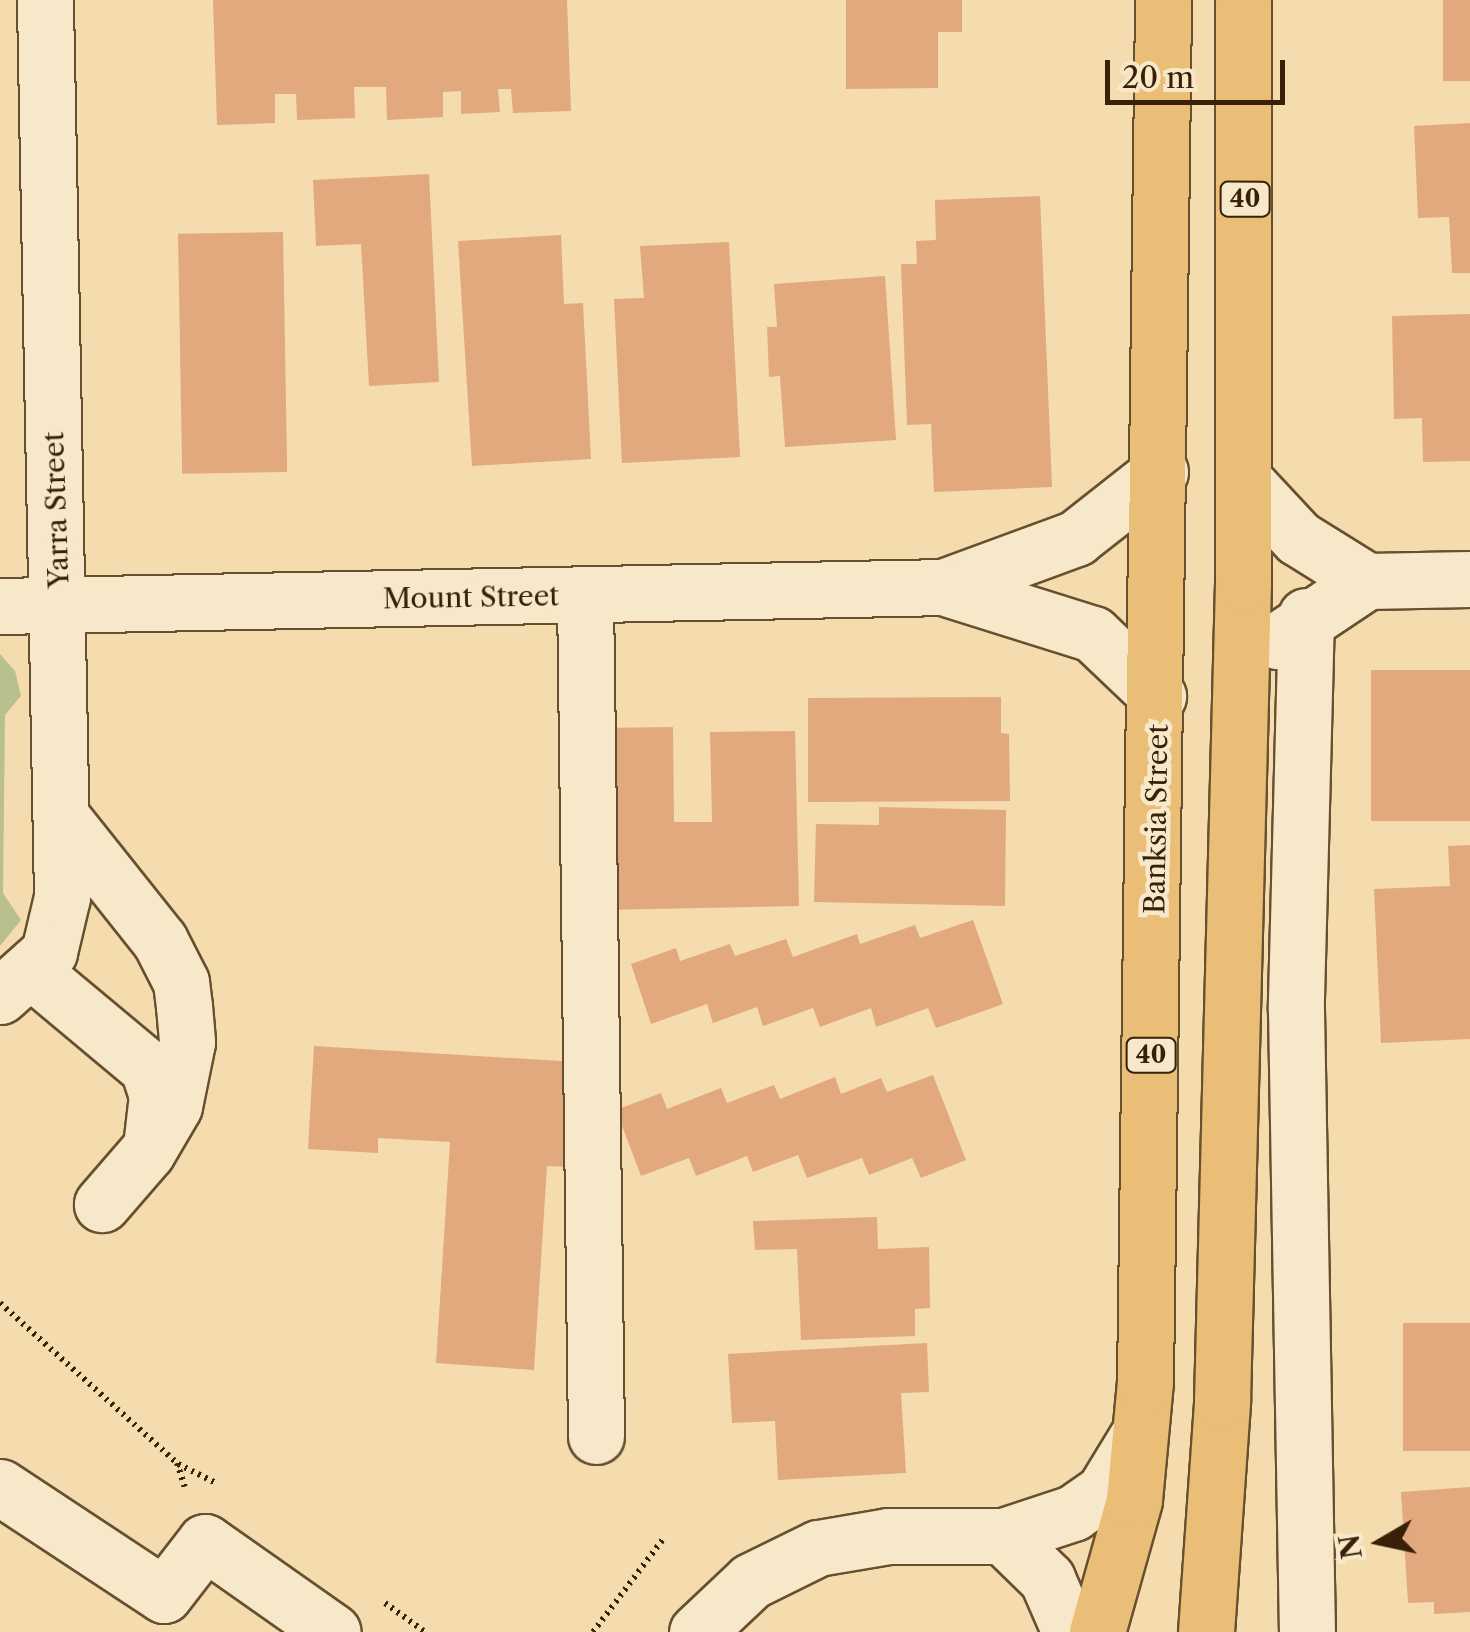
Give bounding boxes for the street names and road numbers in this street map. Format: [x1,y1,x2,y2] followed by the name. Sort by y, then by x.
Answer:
[1218,179,1272,219] road number: 40
[36,431,76,589] street label: Yarra Street
[383,579,559,615] street label: Mount Street
[1138,724,1174,914] street label: Banksia Street
[1124,1035,1178,1075] road number: 40

